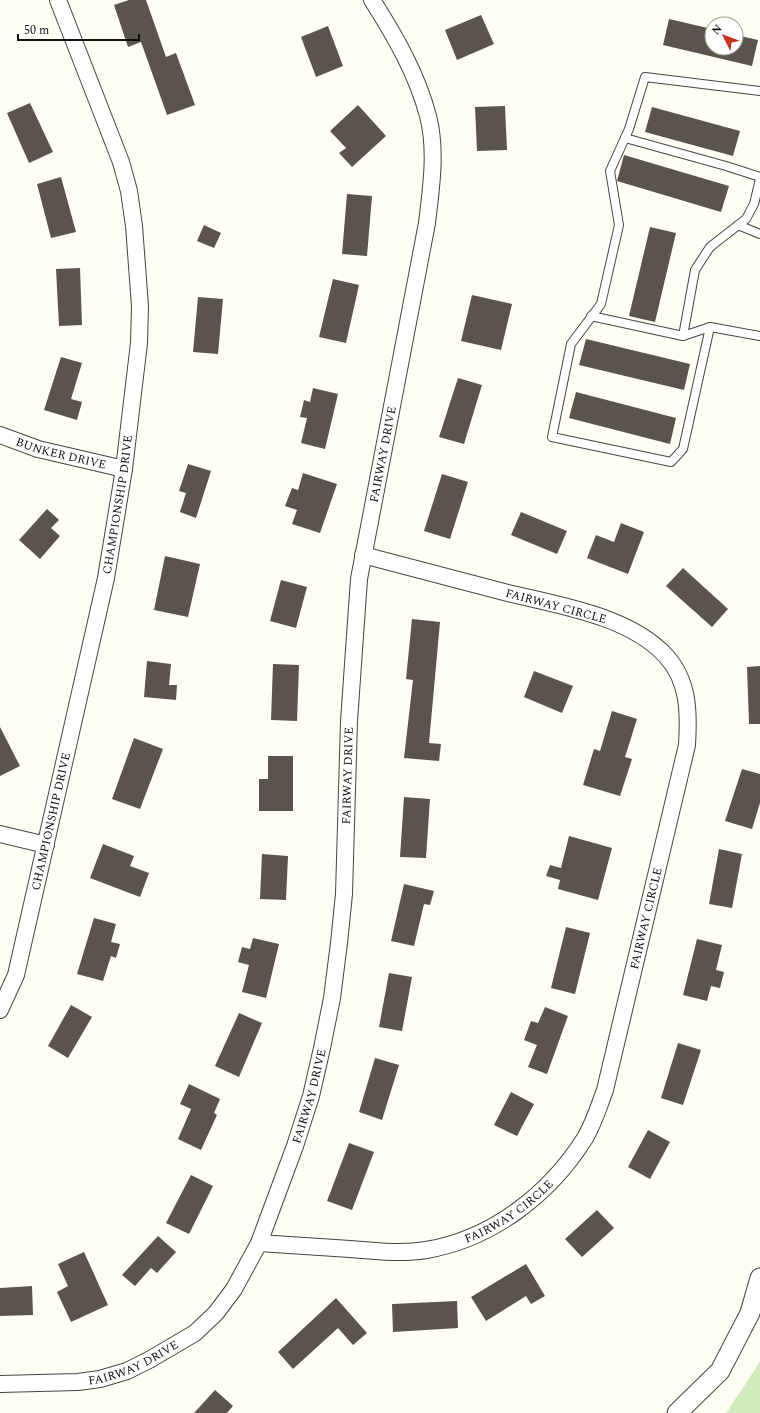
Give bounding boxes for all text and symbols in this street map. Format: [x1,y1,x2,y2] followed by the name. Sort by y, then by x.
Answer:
[18,16,139,42] scale bar
[704,16,744,56] north arrow
[24,21,49,40] text: 50 m
[708,21,726,39] text: N
[365,405,402,504] street label: FAIRWAY DRIVE
[13,433,108,475] street label: BUNKER DRIVE
[98,434,138,576] street label: CHAMPIONSHIP DRIVE
[503,584,609,629] street label: FAIRWAY CIRCLE
[337,727,359,825] street label: FAIRWAY DRIVE
[26,751,76,892] street label: CHAMPIONSHIP DRIVE
[625,866,668,971] street label: FAIRWAY CIRCLE
[287,1047,331,1146] street label: FAIRWAY DRIVE
[462,1175,558,1249] street label: FAIRWAY CIRCLE
[87,1336,182,1391] street label: FAIRWAY DRIVE

